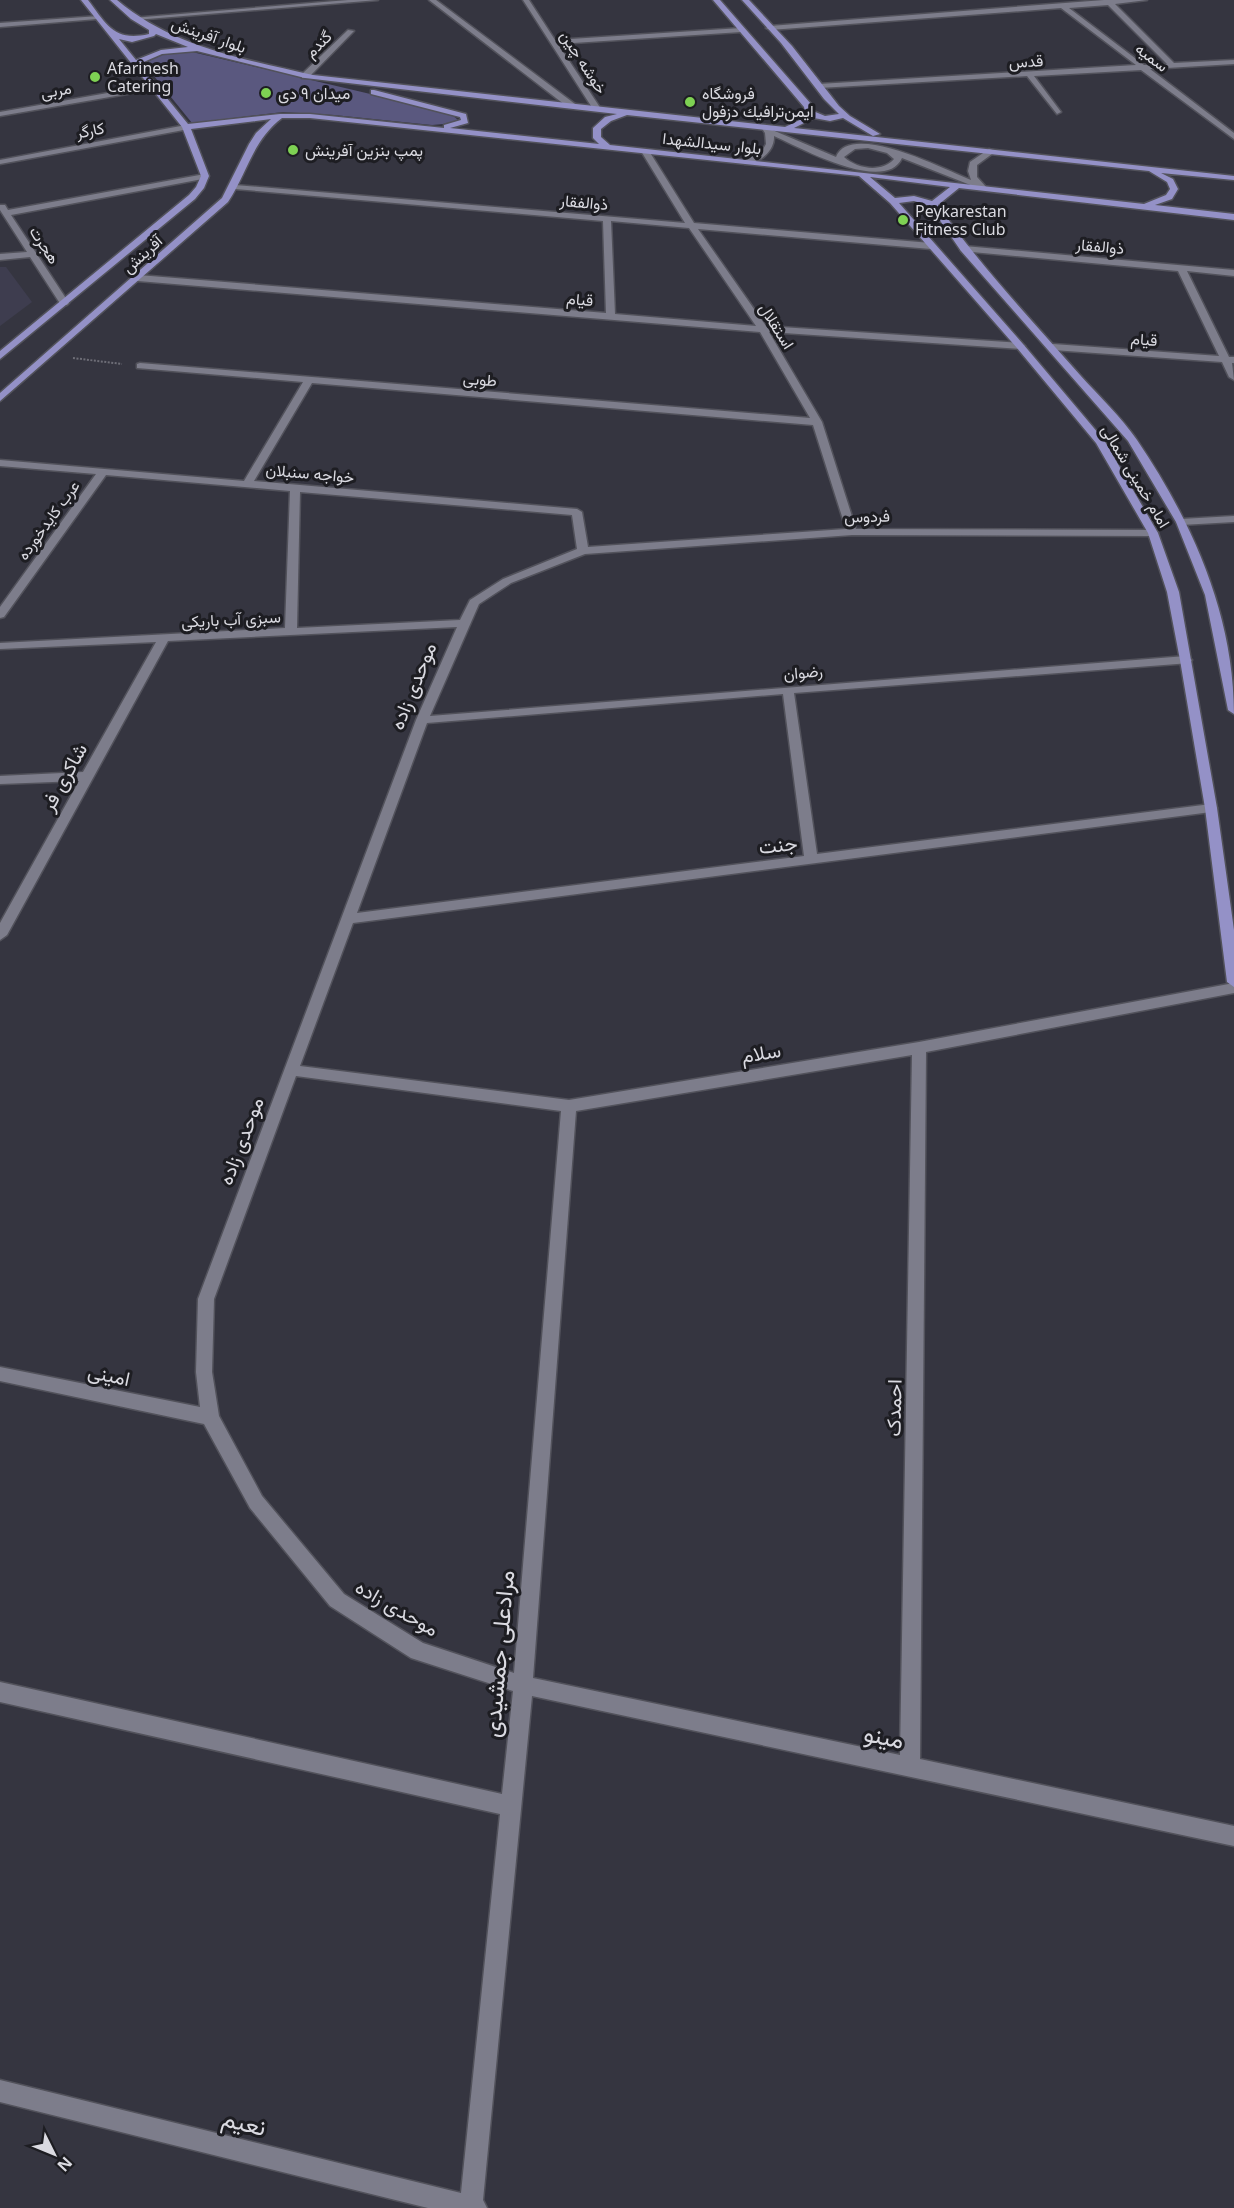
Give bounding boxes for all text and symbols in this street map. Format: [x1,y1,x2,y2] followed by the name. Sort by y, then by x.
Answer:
[169,12,249,58] street label: بلوار آفرینش
[299,25,337,63] street label: گندم
[554,26,613,99] street label: خوشه چین
[1131,37,1173,77] street label: سمیه
[1008,49,1044,73] street label: قدس
[107,57,179,97] place label: Afarinesh Catering
[88,70,102,84] marker: Afarinesh Catering
[39,76,73,104] street label: مربی
[278,82,350,104] place label: میدان ۹ دی
[702,82,814,122] place label: فروشگاه ايمن‌ترافيك دزفول
[259,86,273,100] marker: میدان ۹ دی
[683,95,697,109] marker: فروشگاه ايمن‌ترافيك دزفول
[73,116,106,144] street label: کارگر
[662,127,762,159] street label: بلوار سیدالشهدا
[305,139,423,162] place label: پمپ بنزین آفرینش
[286,143,300,157] marker: پمپ بنزین آفرینش
[558,189,609,215] street label: ذوالفقار
[915,200,1007,240] place label: Peykarestan Fitness Club
[896,213,910,227] marker: Peykarestan Fitness Club
[25,222,65,268] street label: هجرت
[117,229,168,278] street label: آفرینش
[1074,233,1125,259] street label: ذوالفقار
[566,287,594,311] street label: قیام
[754,299,800,353] street label: استقلال
[1130,327,1158,351] street label: قیام
[462,367,498,391] street label: طوبی
[1097,420,1175,532] street label: امام خمینی شمالی
[265,458,355,488] street label: خواجه سنبلان
[12,476,84,564] street label: عرب کایدخورده
[844,505,890,527] street label: فردوس
[181,605,281,633] street label: سبزی آب باریکی
[383,638,442,733] street label: موحدی زاده
[782,659,824,685] street label: رضوان
[33,738,93,816] street label: شاکری فر
[757,829,799,860] street label: جنت
[739,1036,783,1069] street label: سلام
[211,1093,270,1189] street label: موحدی زاده
[86,1357,133,1392] street label: امینی
[880,1379,907,1437] street label: احمدک
[474,1569,521,1739] street label: مرادعلی جمشیدی
[351,1573,444,1642] street label: موحدی زاده
[861,1715,907,1756] street label: مینو
[219,2100,270,2144] street label: نعیم
[24,2124,84,2184] north arrow
[52,2152,77,2176] text: N

